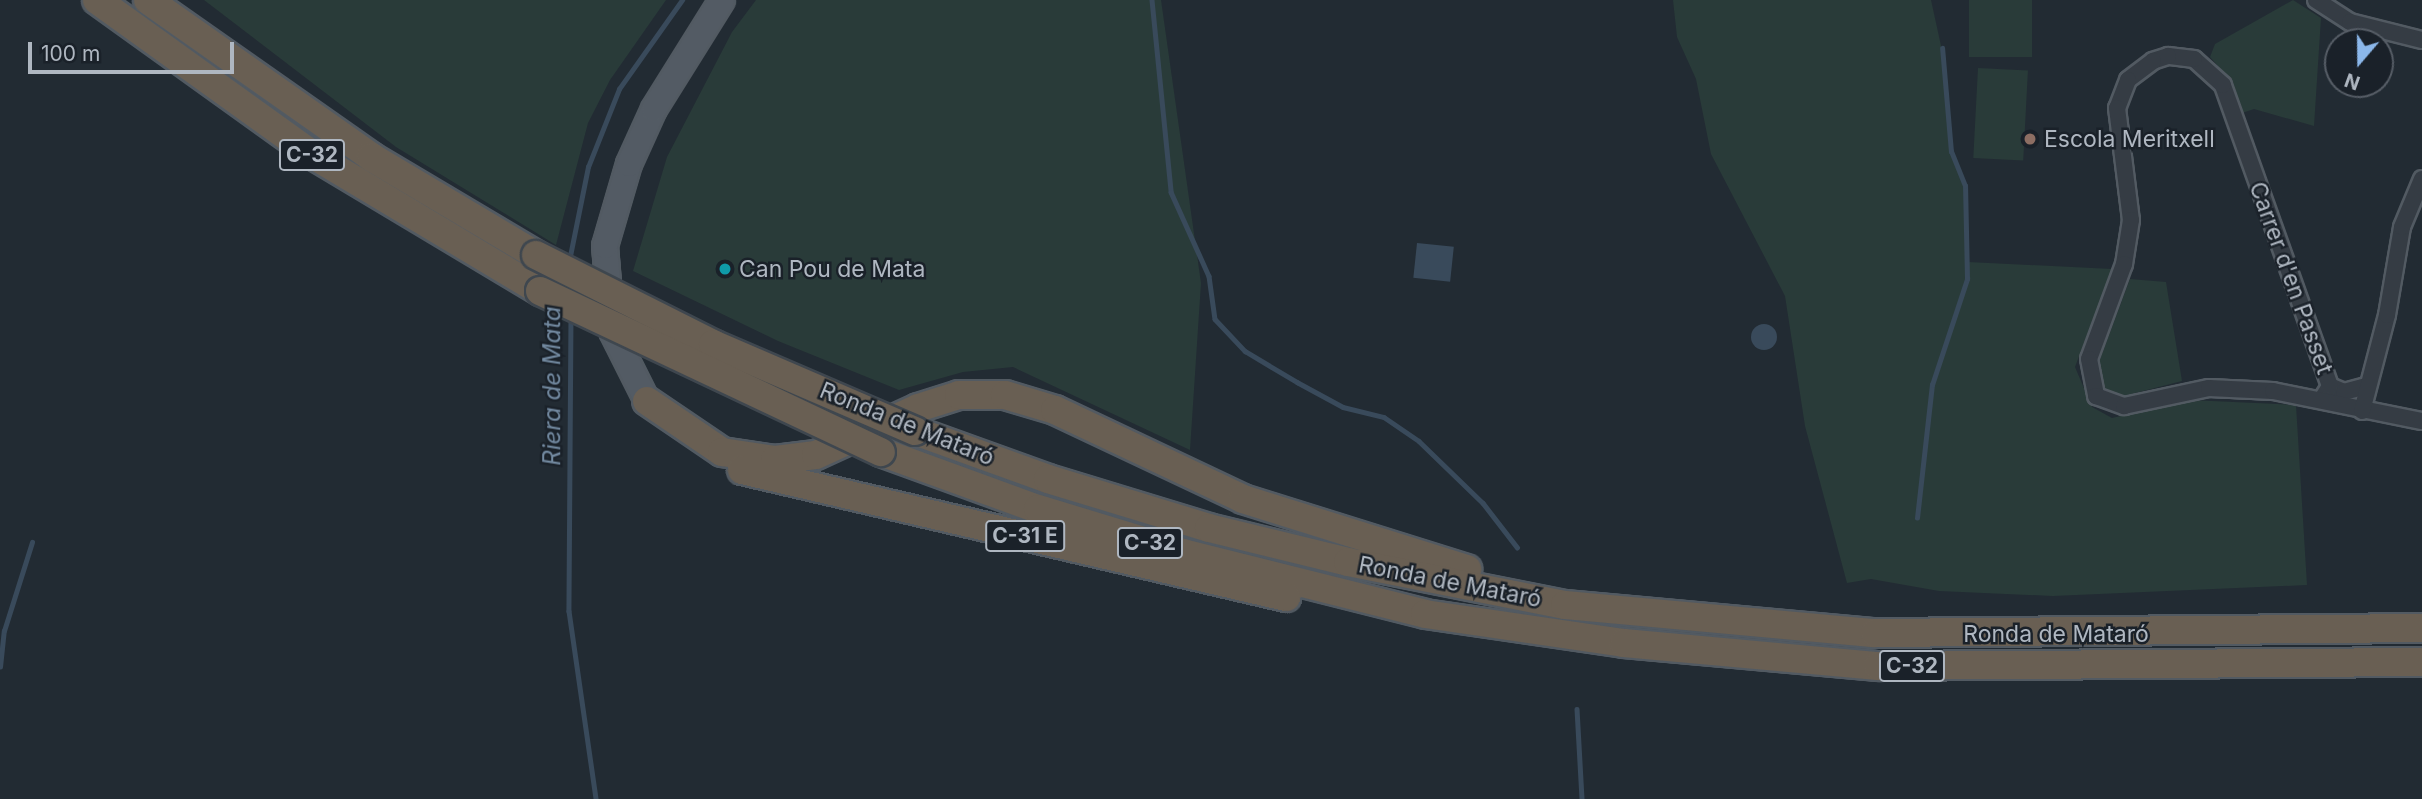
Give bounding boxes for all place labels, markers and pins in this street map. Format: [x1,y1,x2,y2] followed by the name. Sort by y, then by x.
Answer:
[2044,125,2215,153] place label: Escola Meritxell
[2022,131,2038,147] marker: Escola Meritxell
[739,255,925,283] place label: Can Pou de Mata
[717,261,733,277] marker: Can Pou de Mata

